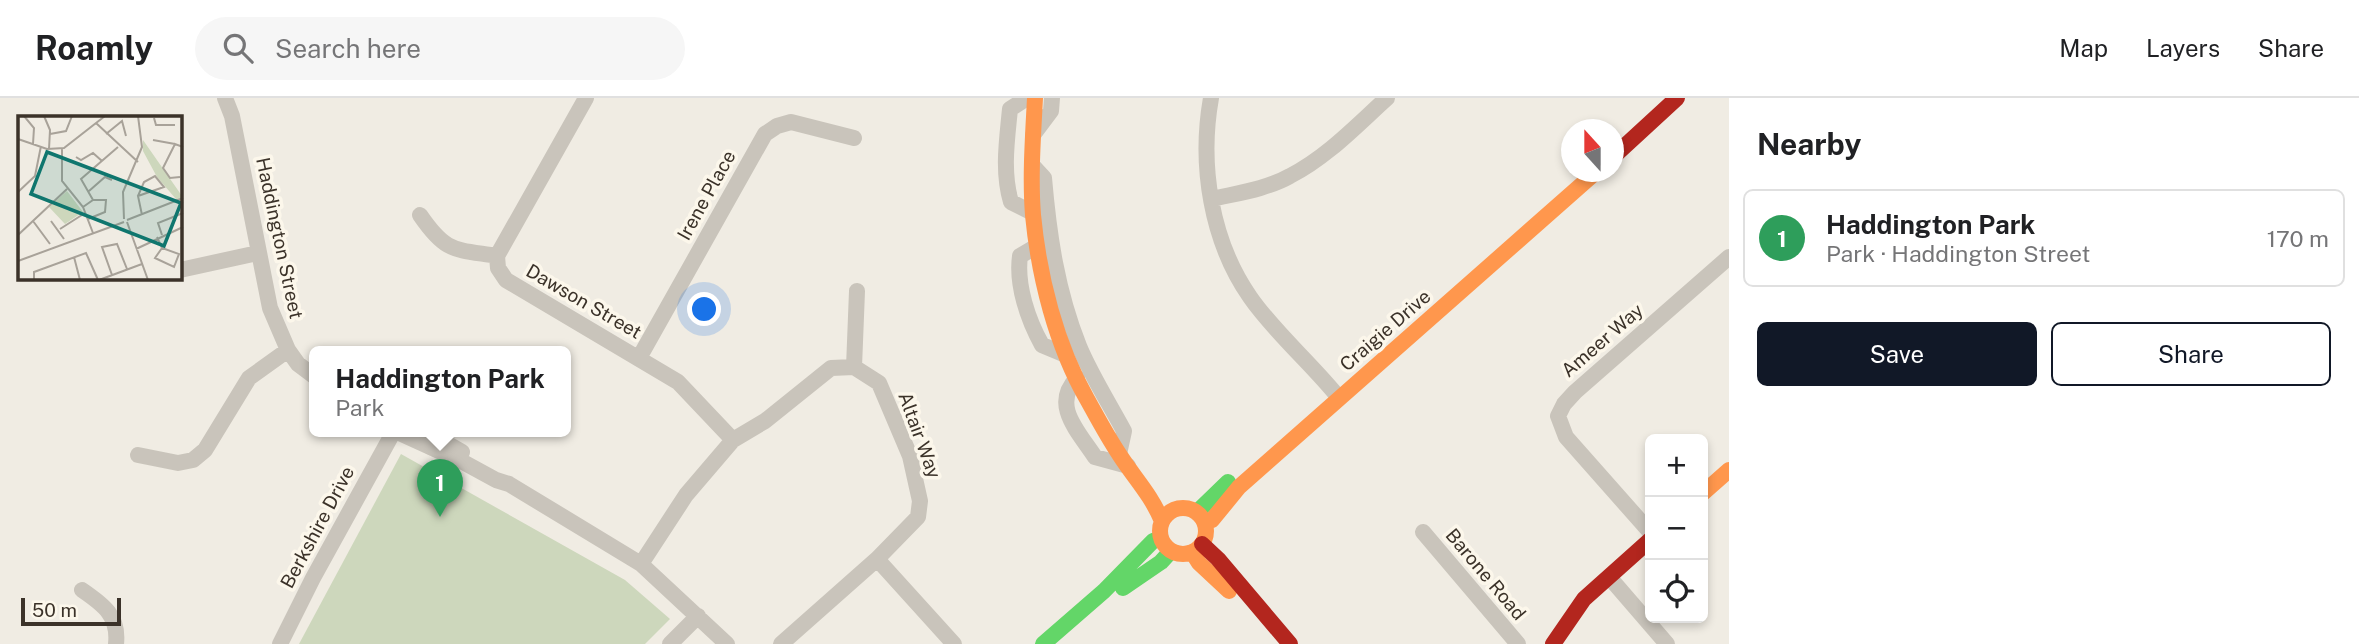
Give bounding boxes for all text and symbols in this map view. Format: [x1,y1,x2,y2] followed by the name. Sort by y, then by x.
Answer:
[195,17,685,80] search box
[35,29,153,67] text: Roamly
[219,29,257,67] icon: search
[275,33,421,64] text: Search here
[2059,34,2108,62] text: Map
[2146,34,2220,62] text: Layers
[2258,34,2324,62] text: Share
[18,116,182,280] inset map
[1561,119,1624,182] north arrow
[1757,126,1861,162] text: Nearby
[672,146,740,244] street label: Irene Place
[252,155,308,321] street label: Haddington Street
[1826,209,2035,240] text: Haddington Park
[1777,225,1787,252] text: 1
[2267,225,2329,252] text: 170 m
[1826,240,2090,267] text: Park · Haddington Street
[522,259,646,343] street label: Dawson Street
[1335,285,1435,375] street label: Craigie Drive
[687,292,721,326] your location
[1557,299,1647,381] street label: Ameer Way
[1757,322,2037,386] button: Save
[2051,322,2331,386] button: Share
[309,346,571,437] popup
[335,363,545,394] text: Haddington Park
[894,389,946,481] street label: Altair Way
[335,394,384,421] text: Park
[1645,434,1708,623] map controls
[1645,434,1708,497] button: +
[417,459,463,517] pin: 1
[276,462,358,592] street label: Berkshire Drive
[1645,497,1708,560] button: −
[1441,524,1531,624] street label: Barone Road
[1645,560,1708,623] button: locate
[21,595,121,627] scale bar
[32,599,77,621] text: 50 m

